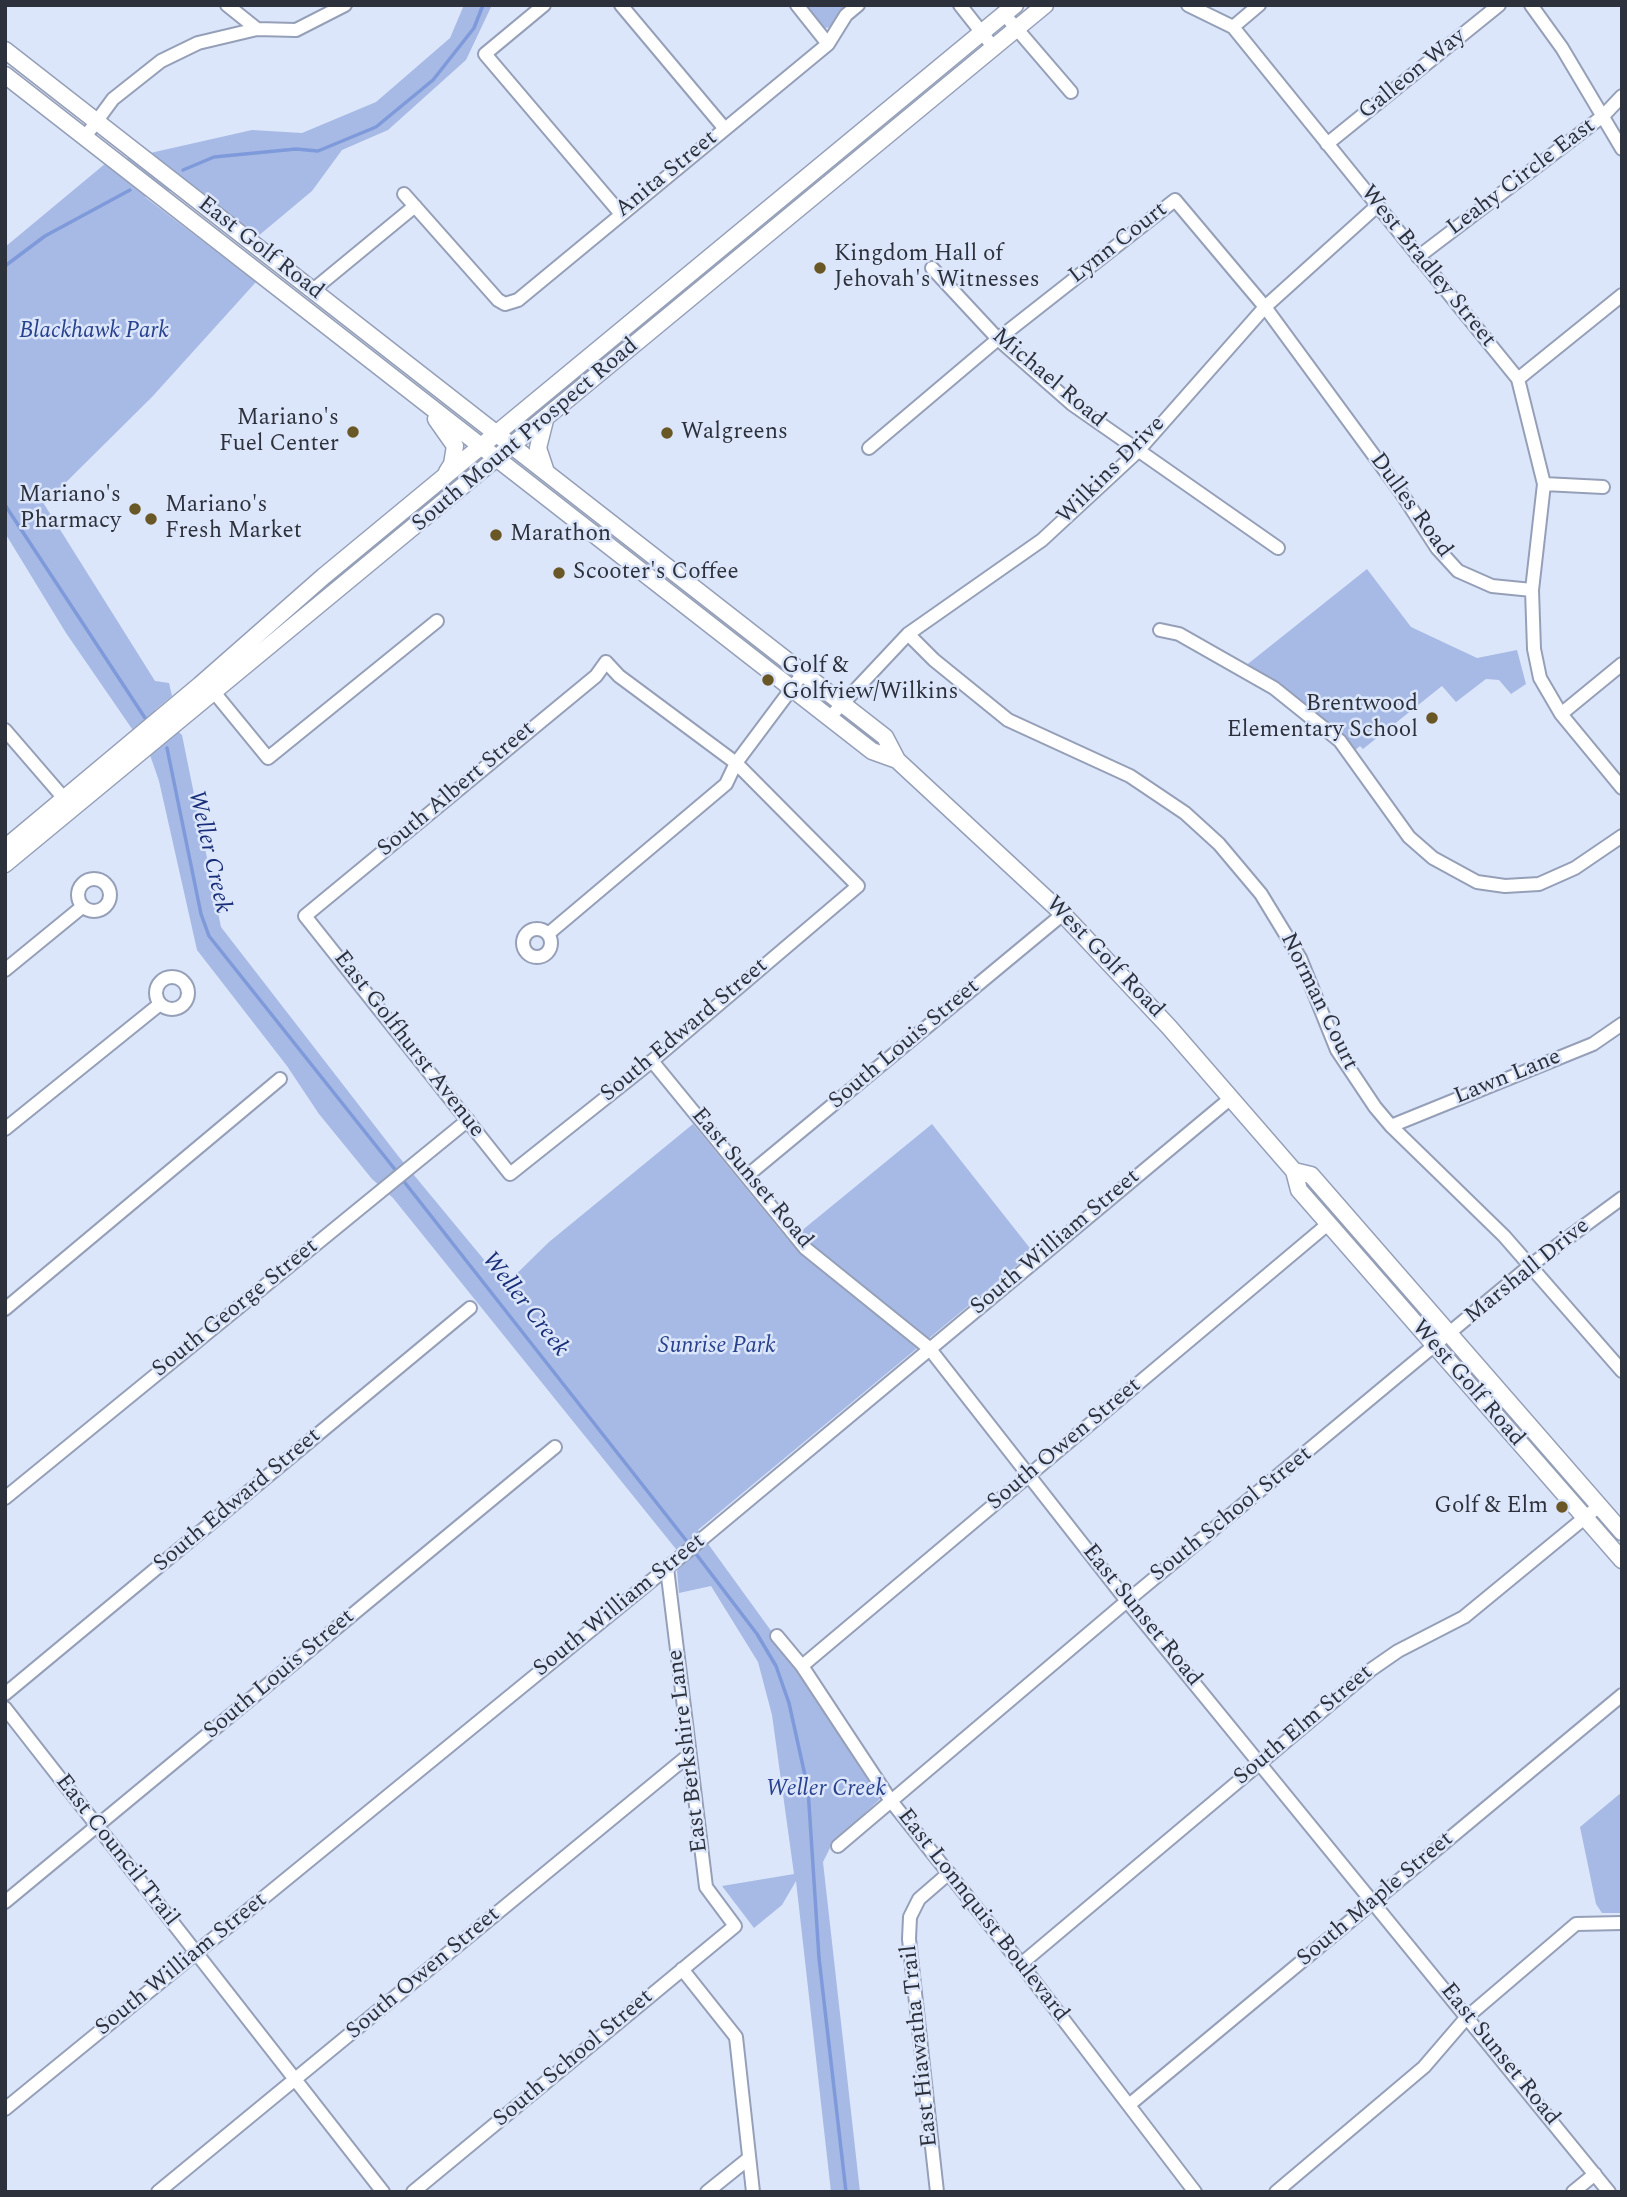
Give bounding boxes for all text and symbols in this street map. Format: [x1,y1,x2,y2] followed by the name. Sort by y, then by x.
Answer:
[1354,24,1472,126] street label: Galleon Way
[1442,113,1602,243] street label: Leahy Circle East
[610,126,724,224] street label: Anita Street
[1353,180,1501,354] street label: West Bradley Street
[192,191,328,307] street label: East Golf Road
[1064,197,1174,291] street label: Lynn Court
[834,241,1040,295] place label: Kingdom Hall of Jehovah's Witnesses
[812,260,828,276] marker: Kingdom Hall of Jehovah's Witnesses
[19,318,169,346] park label: Blackhawk Park
[985,323,1111,435] street label: Michael Road
[407,333,645,539] street label: South Mount Prospect Road
[219,405,339,459] place label: Mariano's Fuel Center
[1052,411,1172,531] street label: Wilkins Drive
[681,419,788,447] place label: Walgreens
[345,424,361,440] marker: Mariano's Fuel Center
[659,425,675,441] marker: Walgreens
[1363,448,1457,564] street label: Dulles Road
[19,482,121,536] place label: Mariano's Pharmacy
[165,492,302,546] place label: Mariano's Fresh Market
[127,501,143,517] marker: Mariano's Pharmacy
[143,511,159,527] marker: Mariano's Fresh Market
[510,521,611,549] place label: Marathon
[488,527,504,543] marker: Marathon
[573,559,739,587] place label: Scooter's Coffee
[551,565,567,581] marker: Scooter's Coffee
[782,653,958,707] place label: Golf & Golfview/Wilkins
[760,672,776,688] marker: Golf & Golfview/Wilkins
[1227,691,1418,745] place label: Brentwood Elementary School
[1424,710,1440,726] marker: Brentwood Elementary School
[373,716,541,864] street label: South Albert Street
[180,788,236,916] water label: Weller Creek
[1039,891,1169,1025] street label: West Golf Road
[1273,929,1363,1075] street label: Norman Court
[326,946,490,1144] street label: East Golfhurst Avenue
[596,953,774,1109] street label: South Edward Street
[824,974,986,1116] street label: South Louis Street
[1451,1044,1565,1112] street label: Lawn Lane
[684,1103,818,1255] street label: East Sunset Road
[966,1164,1146,1322] street label: South William Street
[1460,1213,1596,1331] street label: Marshall Drive
[148,1234,324,1384] street label: South George Street
[474,1247,574,1363] water label: Weller Creek
[1404,1315,1530,1453] street label: West Golf Road
[658,1333,776,1361] park label: Sunrise Park
[982,1373,1148,1517] street label: South Owen Street
[149,1423,327,1579] street label: South Edward Street
[1146,1441,1318,1589] street label: South School Street
[1434,1493,1548,1521] place label: Golf & Elm
[1554,1499,1570,1515] marker: Golf & Elm
[529,1528,711,1684] street label: South William Street
[1075,1539,1207,1693] street label: East Sunset Road
[199,1604,361,1746] street label: South Louis Street
[663,1648,715,1854] street label: East Berkshire Lane
[1229,1660,1379,1792] street label: South Elm Street
[48,1769,184,1933] street label: East Council Trail
[766,1776,886,1804] park label: Weller Creek
[890,1804,1074,2028] street label: East Lonnquist Boulevard
[1292,1827,1460,1973] street label: South Maple Street
[91,1887,273,2043] street label: South William Street
[341,1902,507,2046] street label: South Owen Street
[897,1943,945,2149] street label: East Hiawatha Trail
[1433,1978,1565,2132] street label: East Sunset Road
[488,1984,660,2134] street label: South School Street

